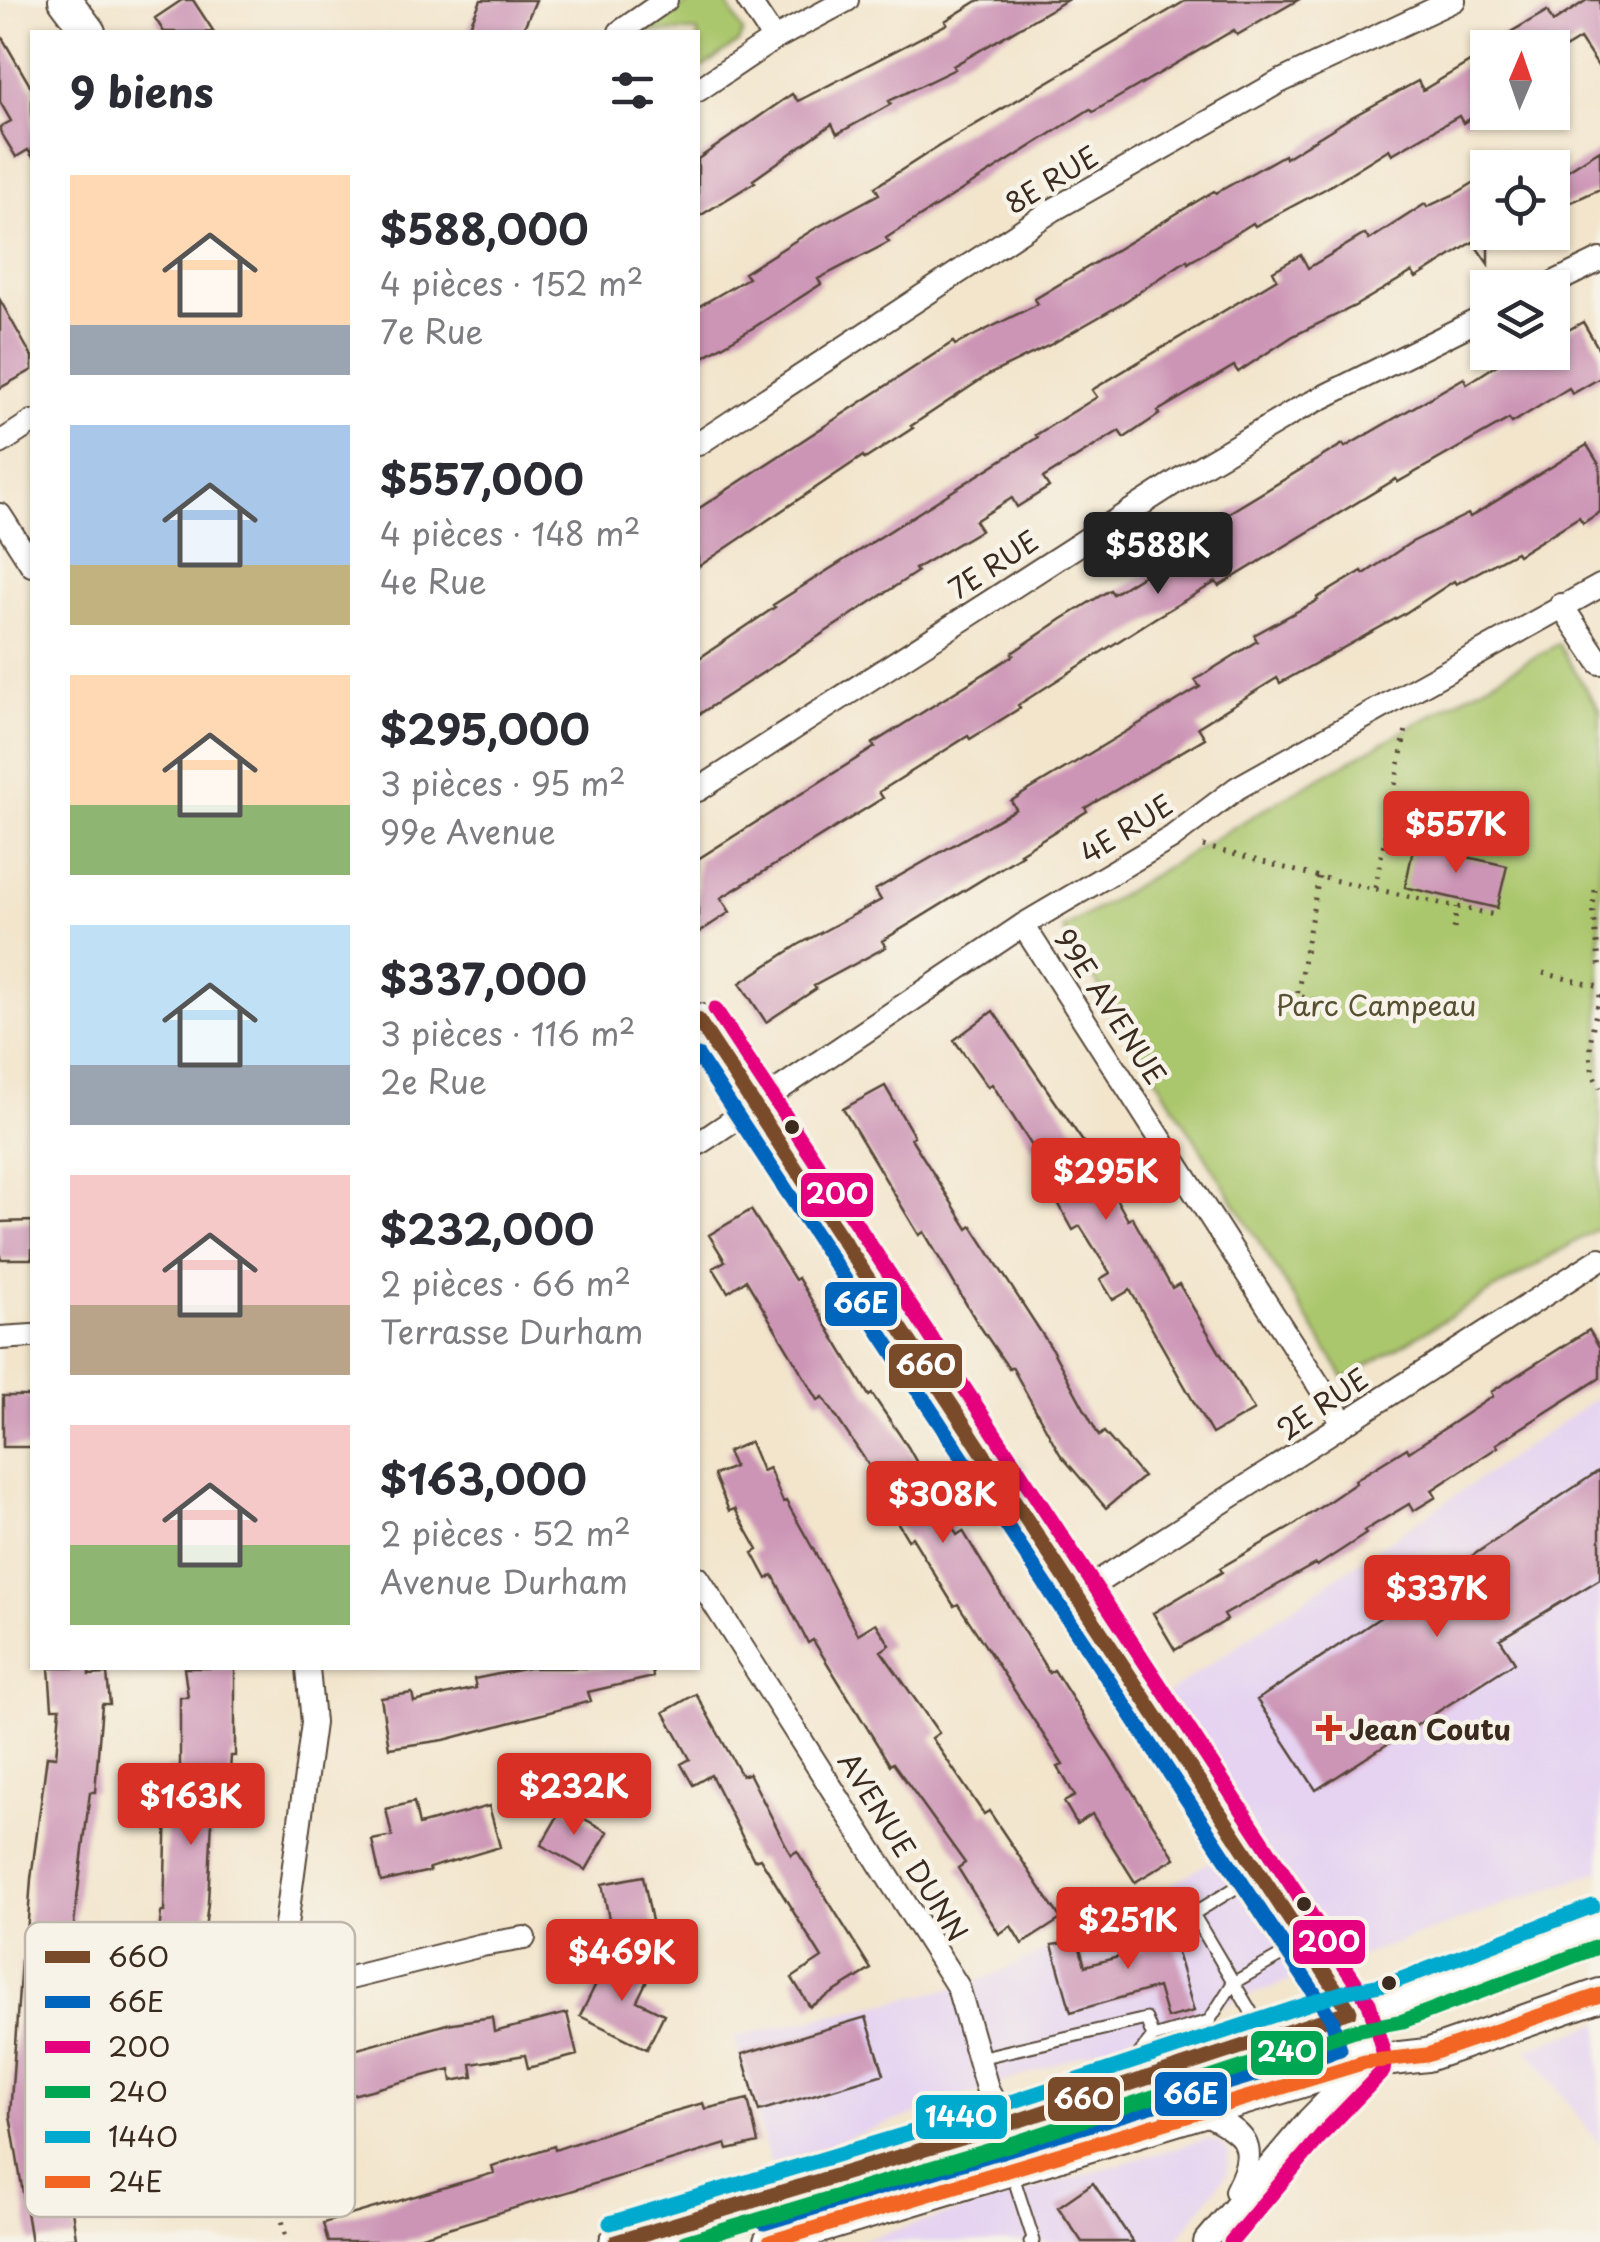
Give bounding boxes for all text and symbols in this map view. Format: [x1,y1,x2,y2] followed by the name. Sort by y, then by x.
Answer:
[1470,30,1570,130] north arrow
[1470,30,1570,370] map controls
[70,59,214,122] text: 9 biens
[605,63,660,118] icon: filters
[996,134,1106,224] street label: 8E RUE
[1470,150,1570,250] button: locate
[380,196,589,259] text: $588,000
[150,215,270,335] icon: home
[380,259,644,307] text: 4 pièces · 152 m²
[1470,270,1570,370] button: layers
[380,307,484,355] text: 7e Rue
[380,446,584,509] text: $557,000
[150,465,270,585] icon: home
[380,509,641,557] text: 4 pièces · 148 m²
[1088,512,1228,597] pin: $588K
[939,519,1047,609] street label: 7E RUE
[1106,520,1210,568] text: $588K
[380,557,487,605] text: 4e Rue
[380,696,590,759] text: $295,000
[150,715,270,835] icon: home
[380,759,626,807] text: 3 pièces · 95 m²
[1071,783,1181,873] street label: 4E RUE
[1386,791,1526,876] pin: $557K
[1405,799,1507,847] text: $557K
[380,807,556,855] text: 99e Avenue
[1044,919,1178,1093] street label: 99E AVENUE
[380,946,587,1009] text: $337,000
[150,965,270,1085] icon: home
[1276,983,1476,1026] park label: Parc Campeau
[380,1009,636,1057] text: 3 pièces · 116 m²
[380,1057,487,1105] text: 2e Rue
[782,1117,802,1137] unlabelled marker
[1036,1138,1176,1223] pin: $295K
[1053,1146,1159,1194] text: $295K
[799,1171,875,1219] line badge: 20O
[806,1171,868,1214] text: 20O
[380,1196,594,1259] text: $232,000
[150,1215,270,1335] icon: home
[380,1259,631,1307] text: 2 pièces · 66 m²
[823,1280,899,1328] line badge: 66E
[833,1280,889,1323] text: 66E
[380,1307,643,1355] text: Terrasse Durham
[887,1342,964,1390] line badge: 66O
[896,1342,956,1385] text: 66O
[1267,1356,1377,1450] street label: 2E RUE
[380,1446,587,1509] text: $163,000
[873,1461,1013,1546] pin: $308K
[150,1465,270,1585] icon: home
[889,1469,997,1517] text: $308K
[380,1509,631,1557] text: 2 pièces · 52 m²
[1367,1555,1507,1640] pin: $337K
[380,1557,628,1605] text: Avenue Durham
[1386,1563,1488,1611] text: $337K
[1349,1707,1511,1750] place label: Jean Coutu
[1318,1717,1340,1739] marker: Jean Coutu
[828,1743,980,1949] street label: AVENUE DUNN
[504,1753,644,1838] pin: $232K
[519,1761,629,1809] text: $232K
[121,1763,261,1848] pin: $163K
[140,1771,242,1819] text: $163K
[1058,1887,1198,1972] pin: $251K
[1294,1894,1314,1914] unlabelled marker
[1078,1895,1178,1943] text: $251K
[1291,1918,1367,1966] line badge: 20O
[552,1919,692,2004] pin: $469K
[1298,1919,1360,1962] text: 20O
[25,1922,355,2217] legend
[568,1927,676,1975] text: $469K
[108,1934,169,1977] text: 66O
[1379,1973,1399,1993] unlabelled marker
[108,1979,164,2022] text: 66E
[108,2024,171,2067] text: 20O
[1249,2029,1325,2077] line badge: 24O
[1257,2029,1317,2072] text: 24O
[108,2069,168,2112] text: 24O
[1153,2070,1229,2118] line badge: 66E
[1163,2071,1219,2114] text: 66E
[1046,2075,1122,2123] line badge: 66O
[1054,2076,1114,2119] text: 66O
[914,2093,1009,2141] line badge: 144O
[925,2094,997,2137] text: 144O
[108,2114,178,2157] text: 144O
[108,2159,163,2202] text: 24E

